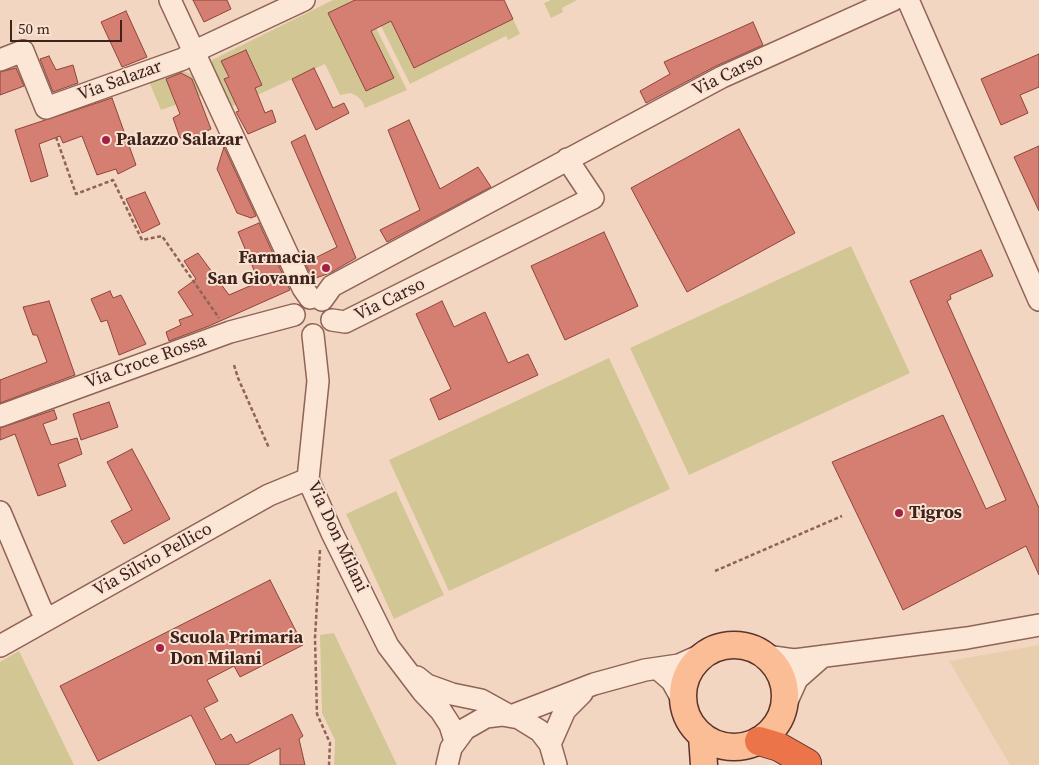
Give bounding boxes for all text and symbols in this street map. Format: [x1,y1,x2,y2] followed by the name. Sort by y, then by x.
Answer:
[12,10,125,42] scale bar
[18,18,50,39] text: 50 m
[689,49,767,101] street label: Via Carso
[75,56,165,106] street label: Via Salazar
[116,129,243,151] place label: Palazzo Salazar
[100,134,112,146] marker: Palazzo Salazar
[207,247,316,290] place label: Farmacia San Giovanni
[320,262,332,274] marker: Farmacia San Giovanni
[351,274,429,326] street label: Via Carso
[82,330,210,394] street label: Via Croce Rossa
[302,478,372,596] street label: Via Don Milani
[909,502,962,524] place label: Tigros
[893,507,905,519] marker: Tigros
[90,518,216,602] street label: Via Silvio Pellico
[170,627,303,670] place label: Scuola Primaria Don Milani
[154,642,166,654] marker: Scuola Primaria Don Milani

